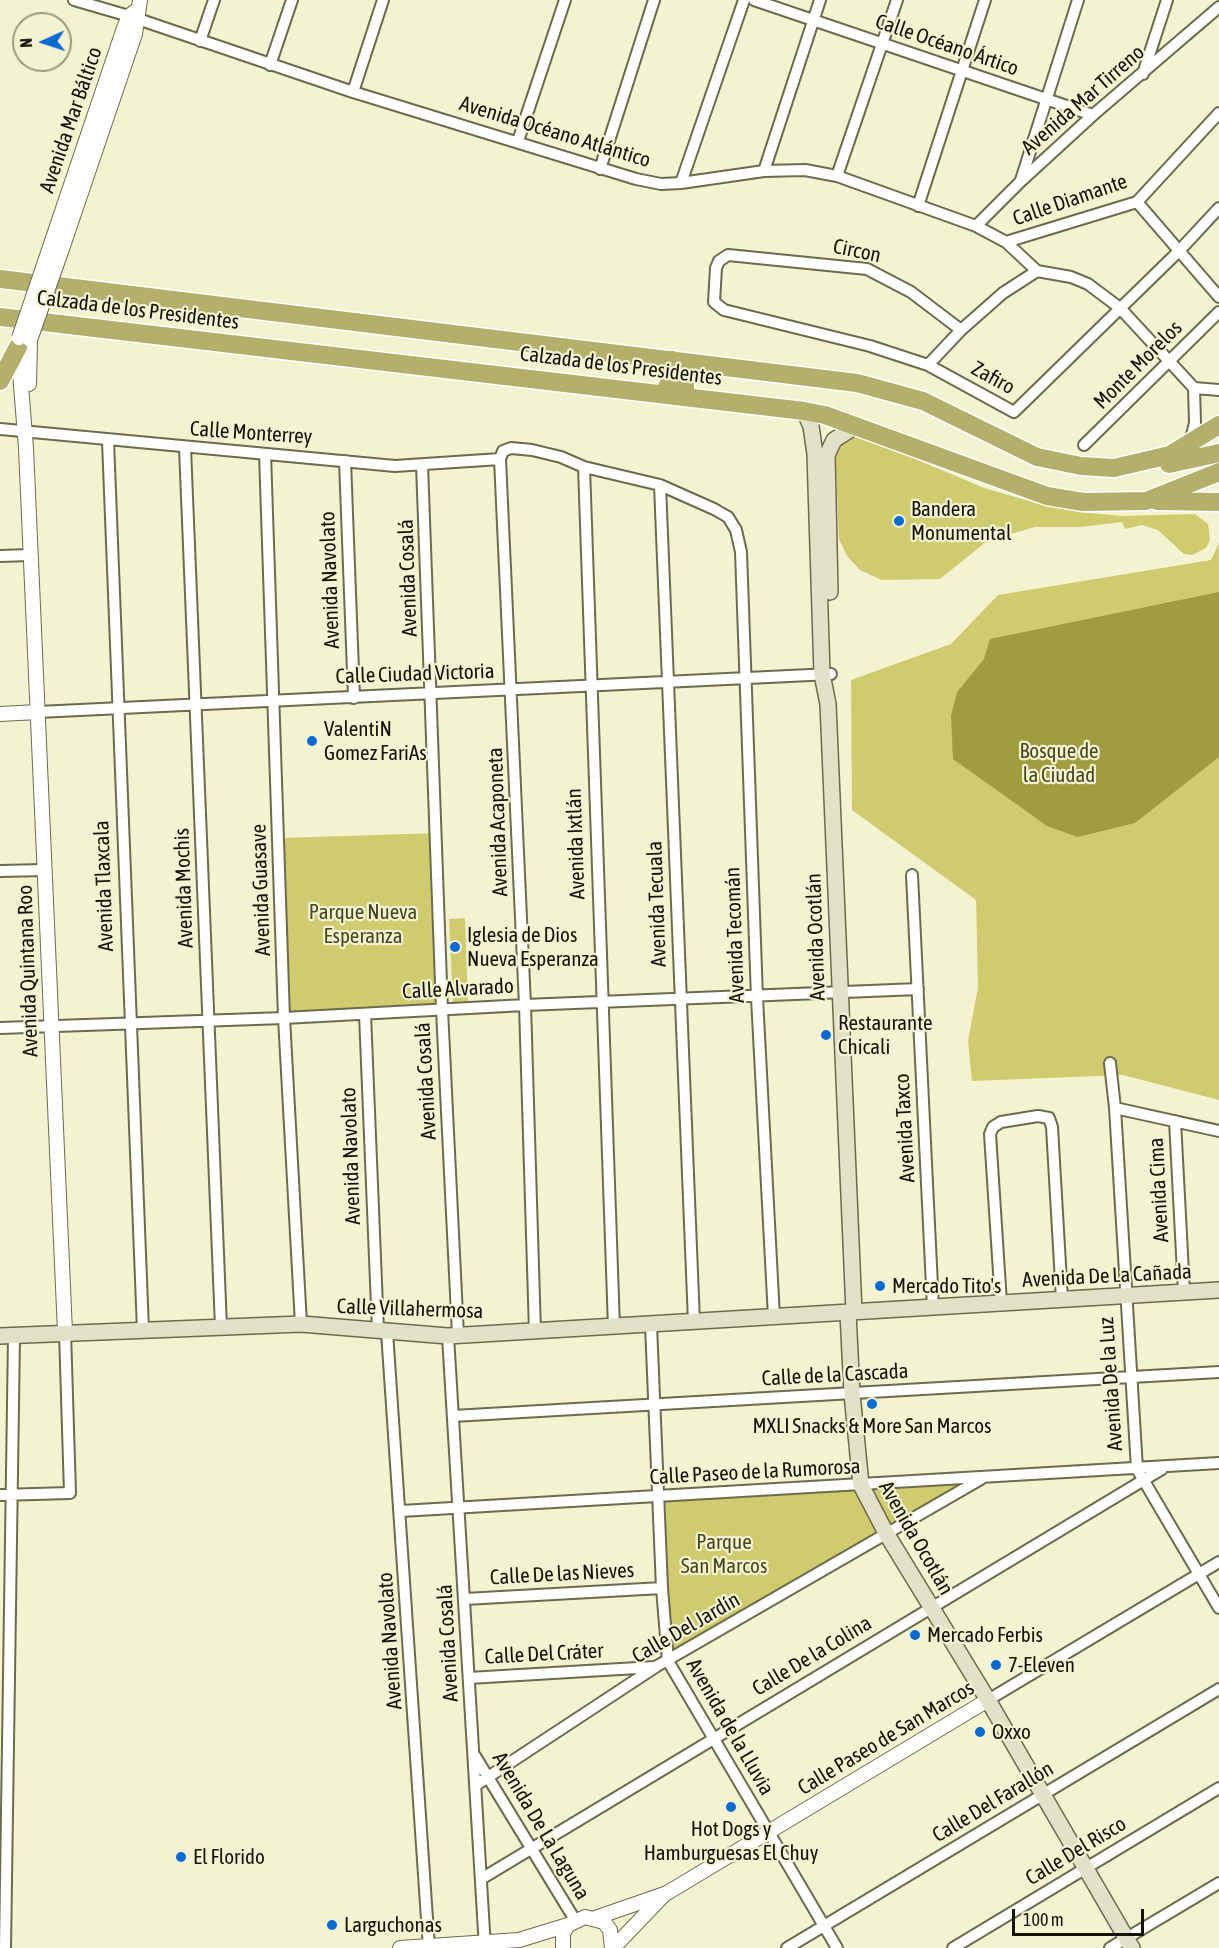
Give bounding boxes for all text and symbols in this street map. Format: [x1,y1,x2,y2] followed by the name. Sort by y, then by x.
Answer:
[872,9,1022,81] street label: Calle Océano Ártico
[12,12,72,72] north arrow
[17,38,35,48] text: N
[1016,40,1150,160] street label: Avenida Mar Tirreno
[34,44,108,196] street label: Avenida Mar Báltico
[456,91,654,173] street label: Avenida Océano Atlántico
[1009,169,1131,231] street label: Calle Diamante
[831,234,883,268] street label: Circon
[36,285,240,335] street label: Calzada de los Presidentes
[1089,316,1187,414] street label: Monte Morelos
[519,341,723,391] street label: Calzada de los Presidentes
[967,356,1019,400] street label: Zafiro
[189,416,313,450] street label: Calle Monterrey
[911,496,1011,546] place label: Bandera Monumental
[315,511,345,649] street label: Avenida Navolato
[892,514,906,528] marker: Bandera Monumental
[393,519,423,637] street label: Avenida Cosalá
[335,659,495,689] street label: Calle Ciudad Victoria
[324,716,427,766] place label: ValentiN Gomez FariAs
[305,734,319,748] marker: ValentiN Gomez FariAs
[1019,738,1099,788] park label: Bosque de la Ciudad
[483,747,513,897] street label: Avenida Acaponeta
[561,788,591,900] street label: Avenida Ixtlán
[89,820,119,952] street label: Avenida Tlaxcala
[246,824,276,956] street label: Avenida Guasave
[169,828,199,948] street label: Avenida Mochis
[642,840,672,968] street label: Avenida Tecuala
[720,867,750,1003] street label: Avenida Tecomán
[801,873,831,1001] street label: Avenida Ocotlán
[12,885,44,1057] street label: Avenida Quintana Roo
[309,899,417,949] park label: Parque Nueva Esperanza
[467,922,599,972] place label: Iglesia de Dios Nueva Esperanza
[448,940,462,954] marker: Iglesia de Dios Nueva Esperanza
[402,973,514,1005] street label: Calle Alvarado
[838,1010,932,1060] place label: Restaurante Chicali
[410,1022,442,1140] street label: Avenida Cosalá
[819,1028,833,1042] marker: Restaurante Chicali
[890,1073,920,1183] street label: Avenida Taxco
[336,1087,366,1225] street label: Avenida Navolato
[1144,1137,1174,1243] street label: Avenida Cima
[1022,1259,1192,1293] street label: Avenida De La Cañada
[892,1273,1001,1299] place label: Mercado Tito's
[873,1279,887,1293] marker: Mercado Tito's
[336,1294,484,1324] street label: Calle Villahermosa
[1094,1316,1128,1452] street label: Avenida De la Luz
[761,1359,909,1391] street label: Calle de la Cascada
[865,1397,879,1411] marker: MXLI Snacks & More San Marcos
[752,1413,992,1439] place label: MXLI Snacks & More San Marcos
[649,1454,861,1490] street label: Calle Paseo de la Rumorosa
[873,1477,959,1599] street label: Avenida Ocotlán
[681,1529,767,1579] park label: Parque San Marcos
[489,1558,635,1590] street label: Calle De las Nieves
[373,1572,407,1710] street label: Avenida Navolato
[432,1584,464,1702] street label: Avenida Cosalá
[628,1587,744,1669] street label: Calle Del Jardín
[748,1611,876,1701] street label: Calle De la Colina
[927,1622,1043,1648] place label: Mercado Ferbis
[908,1628,922,1642] marker: Mercado Ferbis
[484,1638,604,1670] street label: Calle Del Cráter
[1008,1652,1075,1678] place label: 7-Eleven
[681,1654,779,1800] street label: Avenida de la Lluvia
[989,1658,1003,1672] marker: 7-Eleven
[793,1675,979,1801] street label: Calle Paseo de San Marcos
[992,1719,1031,1745] place label: Oxxo
[973,1725,987,1739] marker: Oxxo
[487,1748,595,1904] street label: Avenida De La Laguna
[928,1756,1058,1848] street label: Calle Del Farallón
[724,1800,738,1814] marker: Hot Dogs y Hamburguesas El Chuy
[1021,1811,1131,1891] street label: Calle Del Risco
[644,1816,818,1866] place label: Hot Dogs y Hamburguesas El Chuy
[193,1844,265,1870] place label: El Florido
[174,1850,188,1864] marker: El Florido
[1015,1897,1147,1935] scale bar
[1023,1909,1064,1930] text: 100 m
[344,1912,442,1938] place label: Larguchonas
[325,1918,339,1932] marker: Larguchonas

